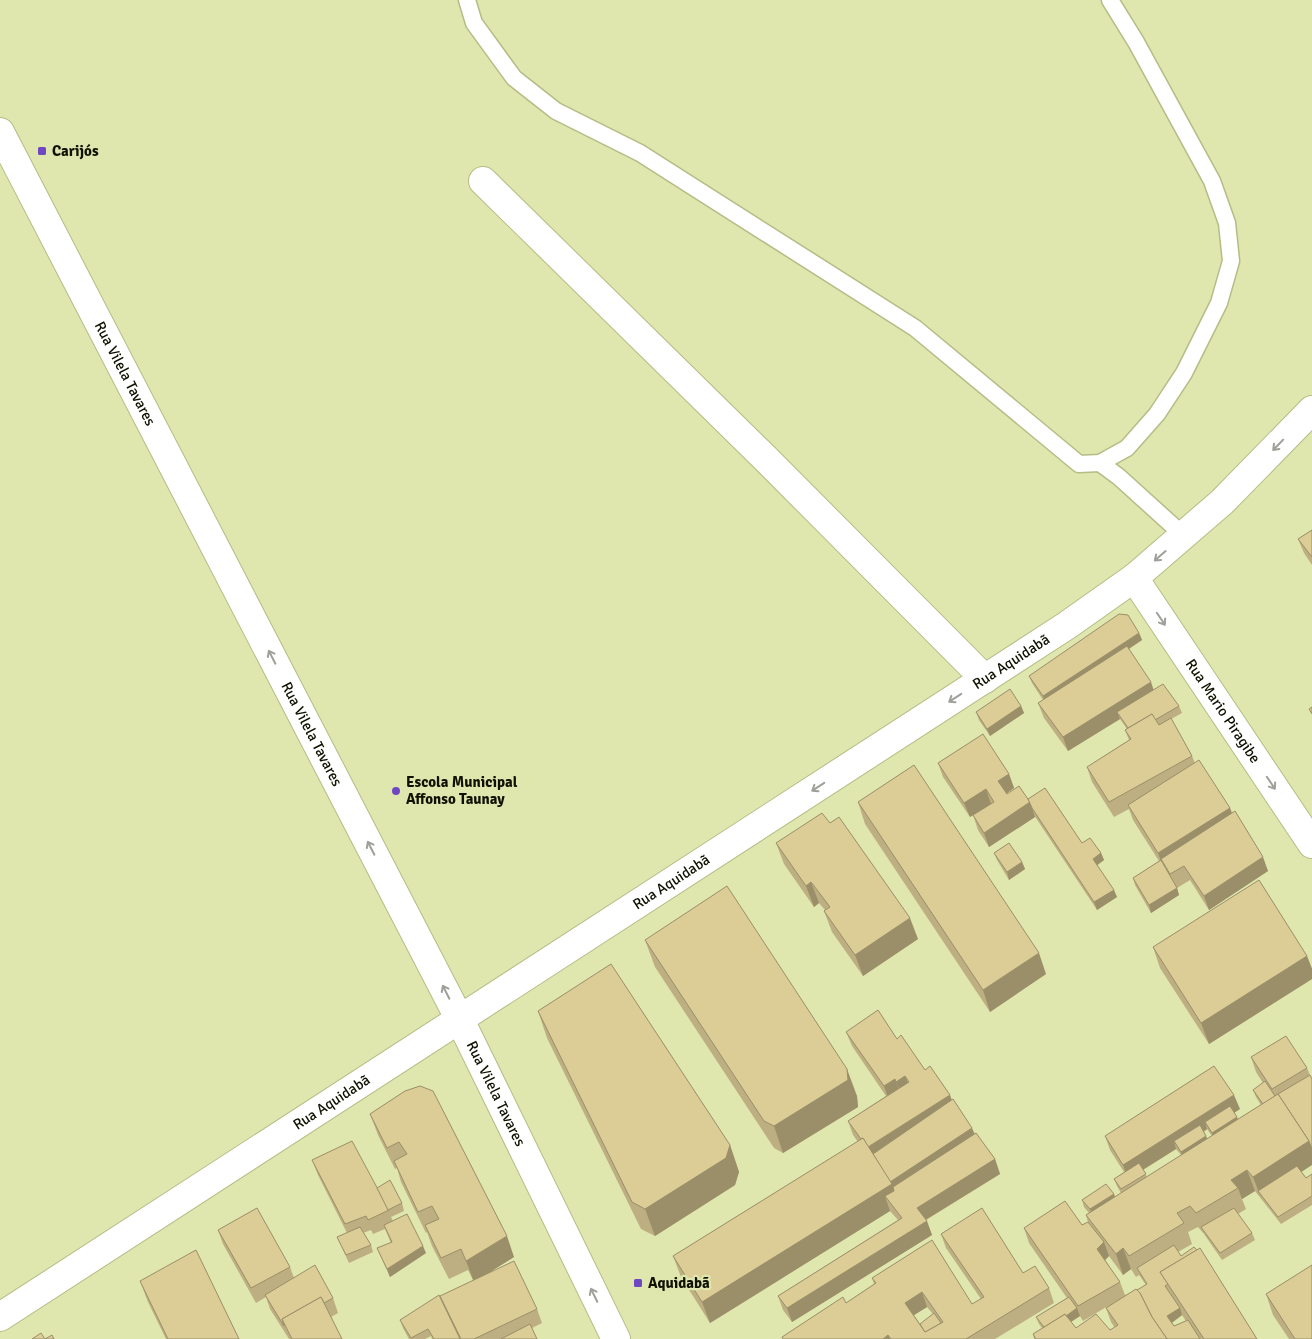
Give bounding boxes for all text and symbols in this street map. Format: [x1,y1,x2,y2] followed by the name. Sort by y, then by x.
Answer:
[52,142,99,160] place label: Carijós
[36,145,48,157] marker: Carijós
[91,318,160,429] street label: Rua Vilela Tavares
[1272,438,1284,451] one-way arrow
[1153,550,1166,561] one-way arrow
[1156,611,1166,625] one-way arrow
[969,630,1053,693] street label: Rua Aquidabã
[267,650,276,665] one-way arrow
[1182,655,1264,766] street label: Rua Mario Piragibe
[277,679,347,790] street label: Rua Vilela Tavares
[948,694,962,704] one-way arrow
[406,773,518,808] place label: Escola Municipal Affonso Taunay
[1266,775,1276,789] one-way arrow
[812,782,826,792] one-way arrow
[390,785,402,797] marker: Escola Municipal Affonso Taunay
[366,841,375,856] one-way arrow
[629,850,713,913] street label: Rua Aquidabã
[441,985,450,1000] one-way arrow
[463,1038,530,1150] street label: Rua Vilela Tavares
[290,1071,373,1134] street label: Rua Aquidabã
[648,1274,710,1292] place label: Aquidabã
[632,1277,644,1289] marker: Aquidabã
[589,1288,598,1303] one-way arrow

